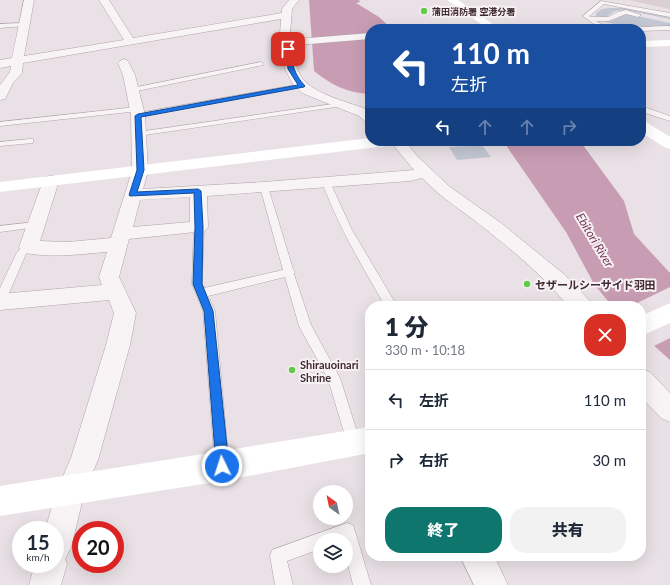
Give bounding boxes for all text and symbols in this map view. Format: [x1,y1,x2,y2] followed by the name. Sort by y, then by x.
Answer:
[419,6,429,16] marker: 蒲田消防署 空港分署
[432,6,515,17] place label: 蒲田消防署 空港分署
[271,32,305,66] pin
[451,36,530,70] text: 110 m
[277,38,299,60] icon: arrive
[385,40,437,92] icon: left
[451,73,487,95] text: 左折
[432,116,454,138] icon: left
[474,116,496,138] icon: ahead
[516,116,538,138] icon: ahead
[558,116,580,138] icon: right
[573,210,618,271] water label: Ebitori River
[535,278,656,291] place label: セザールシーサイド羽田
[522,279,532,289] marker: セザールシーサイド羽田
[385,312,428,341] text: 1 分
[584,314,626,356] button: close
[385,342,465,358] text: 330 m · 10:18
[300,358,359,384] place label: Shirauoinari Shrine
[287,365,297,375] marker: Shirauoinari Shrine
[385,389,407,411] icon: left
[419,391,449,409] text: 左折
[584,391,626,409] text: 110 m
[201,445,243,487] position arrow
[385,449,407,471] icon: right
[419,451,449,469] text: 右折
[592,451,626,469] text: 30 m
[313,485,353,525] north arrow
[313,485,353,573] map controls
[385,507,502,553] button: 終了
[510,507,626,553] button: 共有
[72,521,124,573] speed limit sign: 20
[26,530,50,554] text: 15
[313,533,353,573] button: layers
[26,551,50,563] text: km/h

